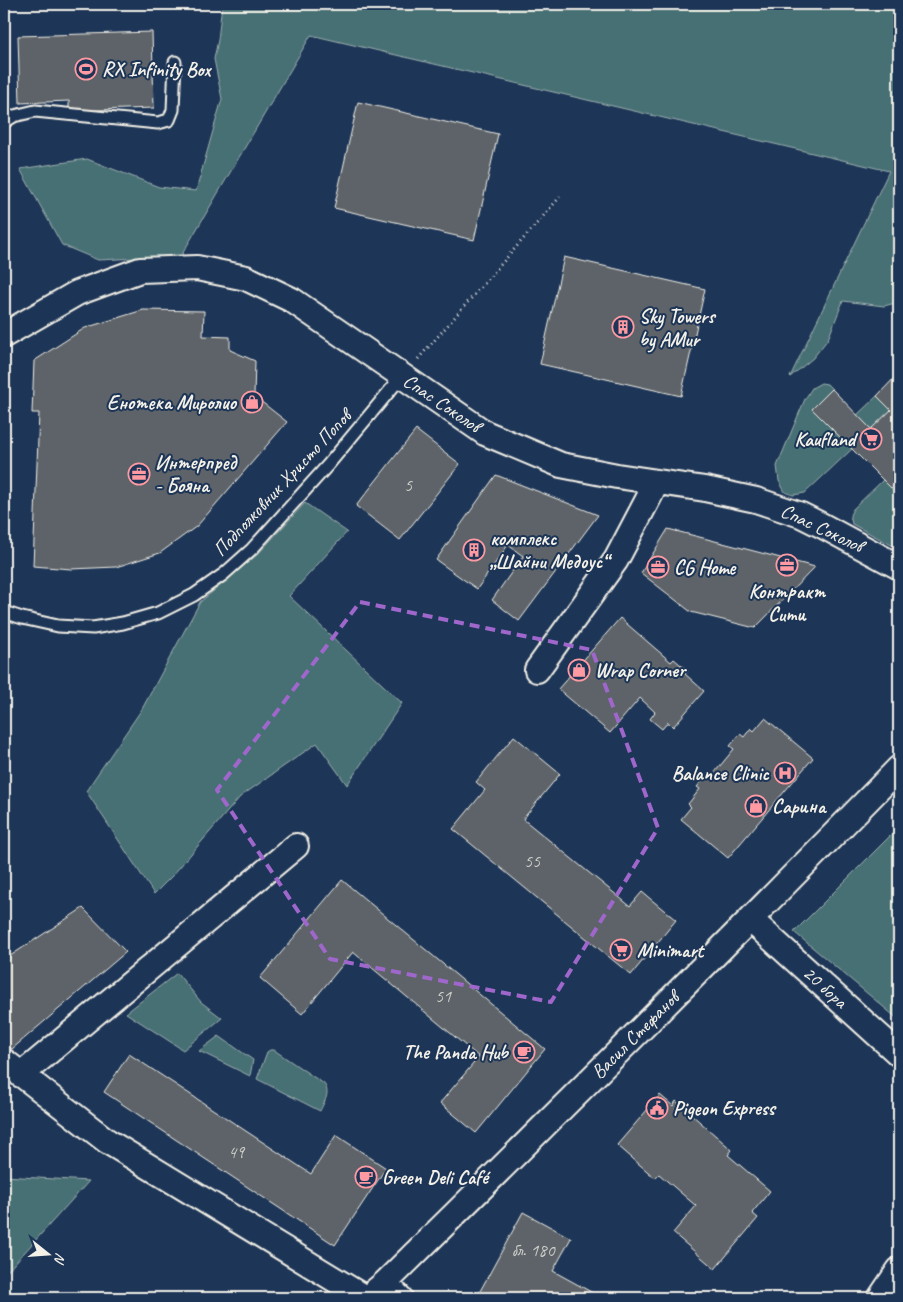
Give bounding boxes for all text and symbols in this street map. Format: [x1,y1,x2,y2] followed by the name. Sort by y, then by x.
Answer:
[74,57,98,81] sports icon: RX Infinity Box
[102,57,213,82] place label: RX Infinity Box
[639,304,716,353] place label: Sky Towers by AMur
[611,315,635,339] building icon: Sky Towers by AMur
[398,368,488,440] street label: Спас Соколов
[107,390,238,415] place label: Енотека Миролио
[240,390,264,414] shop icon: Енотека Миролио
[207,402,359,562] street label: Подполковник Христо Попов
[795,427,859,452] place label: Kaufland
[859,427,883,451] supermarket icon: Kaufland
[155,450,238,498] place label: Интерпред - Бояна
[127,462,151,486] office icon: Интерпред - Бояна
[404,474,413,496] house number: 5
[777,498,870,559] street label: Спас Соколов
[490,526,612,574] place label: комплекс „Шайни Медоус“
[462,538,486,562] building icon: комплекс „Шайни Медоус“
[775,553,799,577] office icon: Контракт Сити
[646,555,670,579] office icon: CG Home
[674,555,737,580] place label: CG Home
[749,579,826,627] place label: Контракт Сити
[567,658,591,682] shop icon: Wrap Corner
[595,658,688,683] place label: Wrap Corner
[672,761,770,786] place label: Balance Clinic
[773,761,797,785] hospital icon: Balance Clinic
[744,794,768,818] shop icon: Сарина
[772,794,828,819] place label: Сарина
[524,850,541,872] house number: 55
[609,938,633,962] supermarket icon: Minimart
[637,938,706,963] place label: Minimart
[797,960,854,1015] street label: 20 бора
[586,983,687,1084] street label: Васил Стефанов
[435,985,452,1007] house number: 51
[403,1040,510,1065] place label: The Panda Hub
[512,1040,536,1064] cafe icon: The Panda Hub
[645,1096,669,1120] public building icon: Pigeon Express
[673,1096,777,1121] place label: Pigeon Express
[228,1141,246,1163] house number: 49
[354,1165,378,1189] cafe icon: Green Deli Café
[382,1165,491,1190] place label: Green Deli Café
[22,1230,72,1280] north arrow
[511,1239,556,1261] house number: бл. 180
[50,1251,69,1267] text: N

